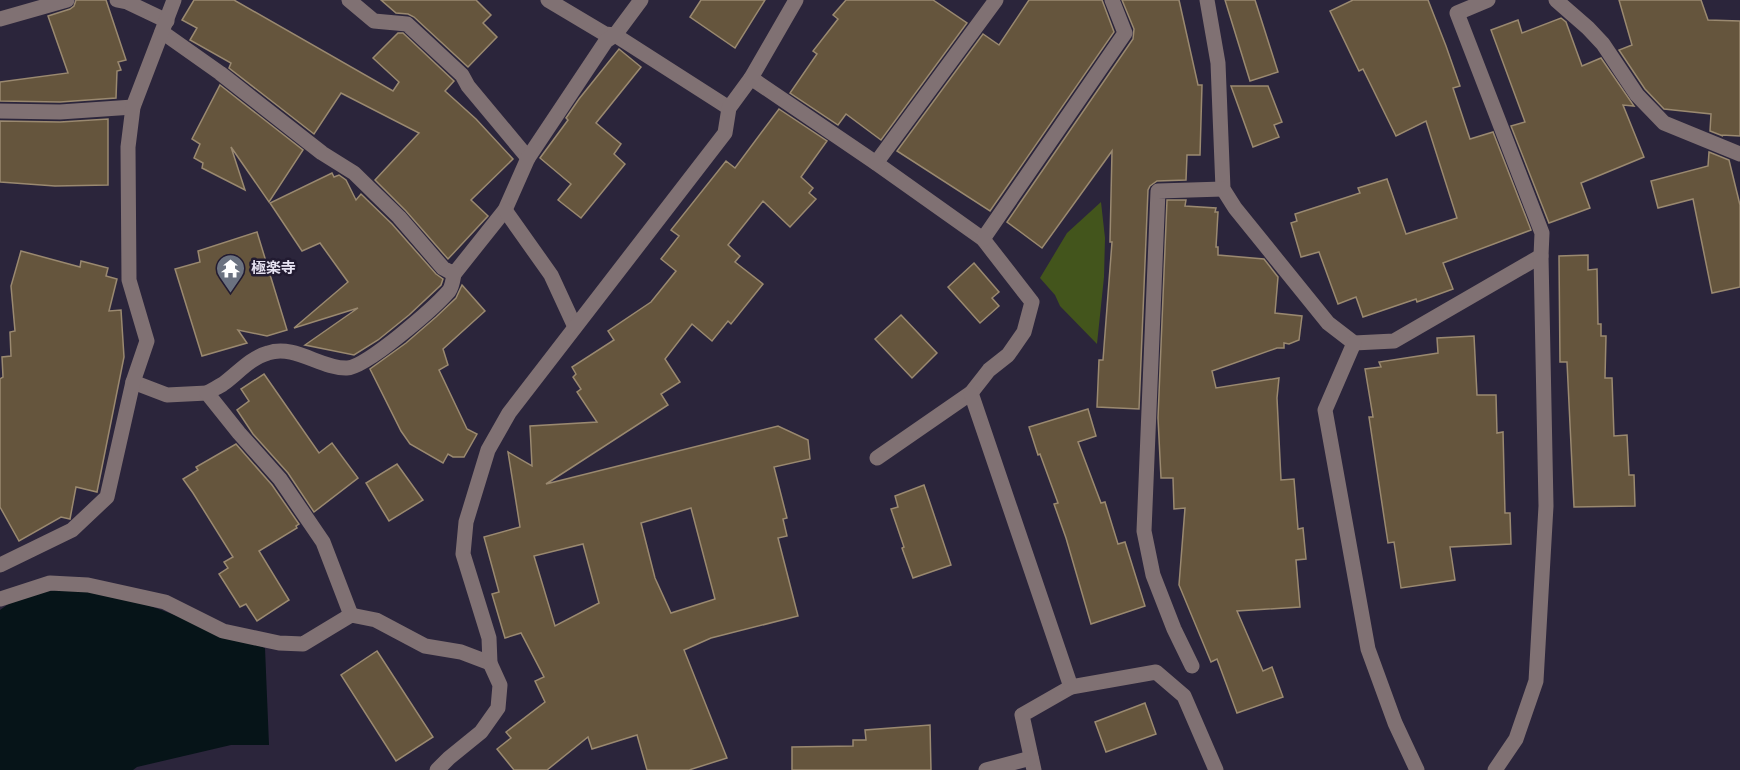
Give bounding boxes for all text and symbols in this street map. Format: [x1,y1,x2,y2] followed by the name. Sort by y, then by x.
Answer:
[214,252,246,294] temple icon: 極楽寺
[251,259,296,276] place label: 極楽寺

